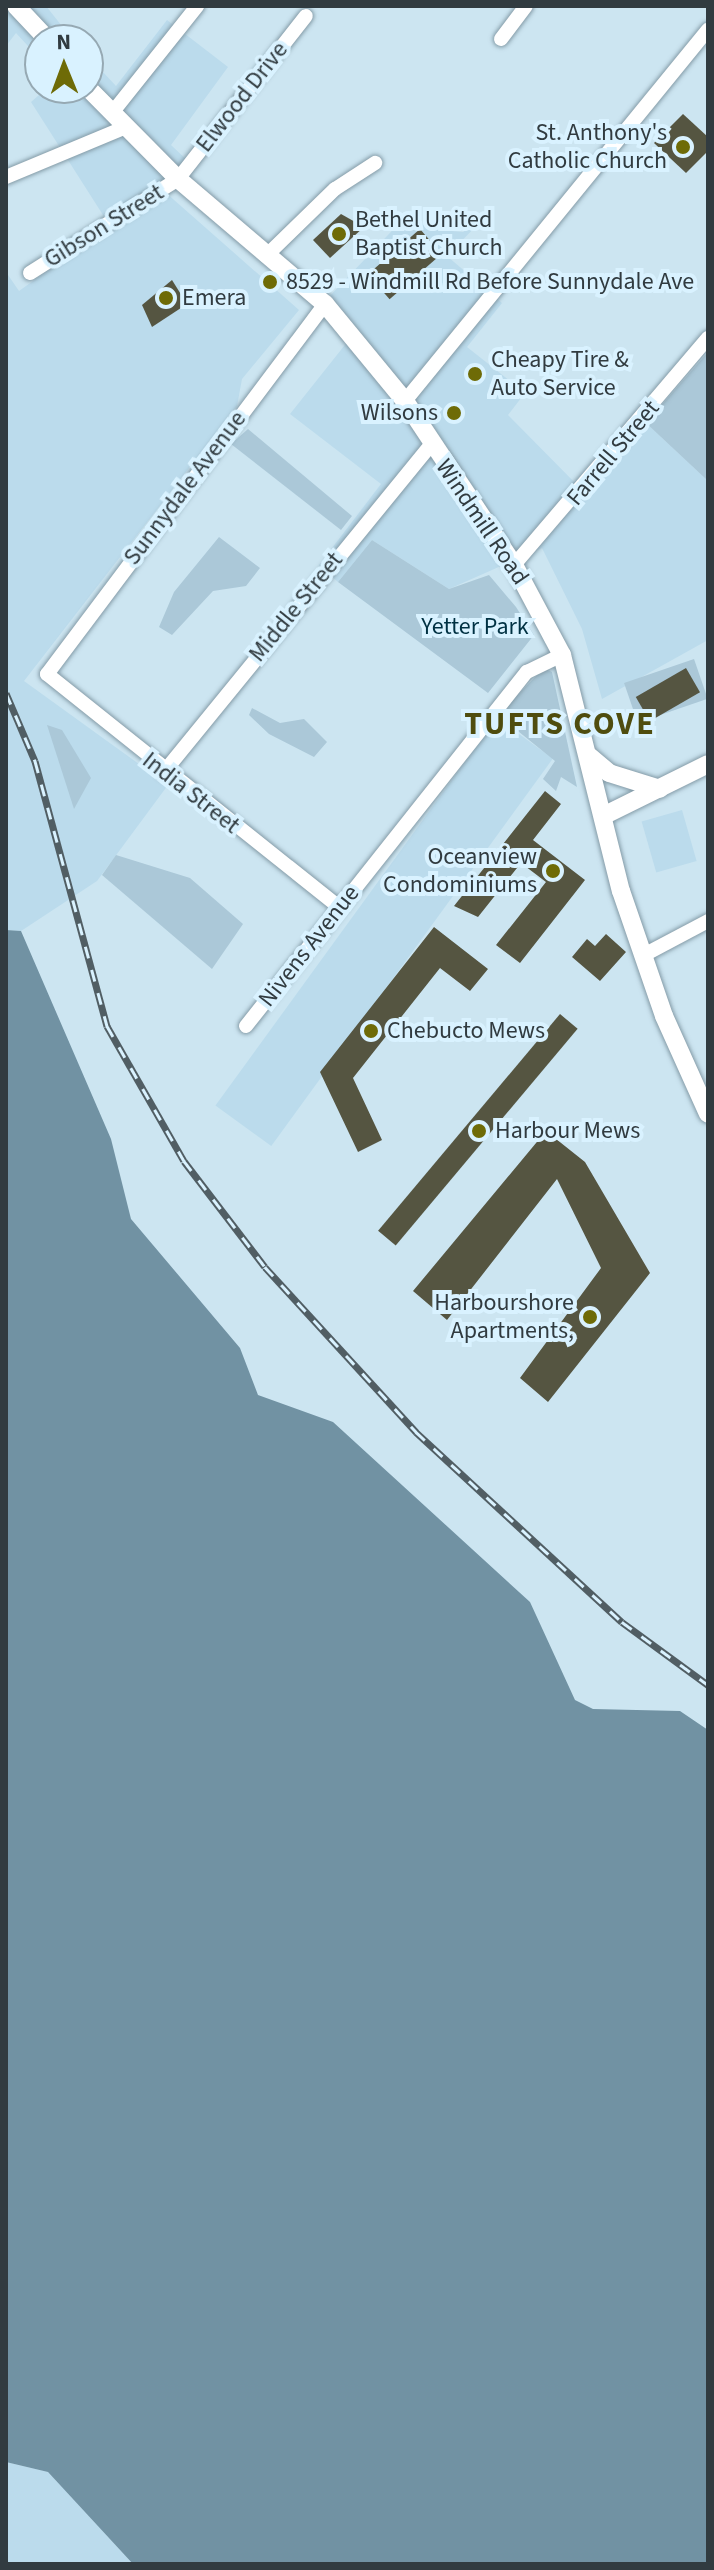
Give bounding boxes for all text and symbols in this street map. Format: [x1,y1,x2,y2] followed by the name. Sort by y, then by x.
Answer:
[24,24,104,104] north arrow
[56,26,71,58] text: N
[190,36,294,158] street label: Elwood Drive
[508,119,667,175] place label: St. Anthony's Catholic Church
[674,138,692,156] marker: St. Anthony's Catholic Church
[39,178,169,274] street label: Gibson Street
[355,206,503,262] place label: Bethel United Baptist Church
[330,225,348,243] marker: Bethel United Baptist Church
[286,268,694,296] place label: 8529 - Windmill Rd Before Sunnydale Ave
[261,273,279,291] marker: 8529 - Windmill Rd Before Sunnydale Ave
[182,284,246,312] place label: Emera
[157,289,175,307] marker: Emera
[491,346,629,402] place label: Cheapy Tire & Auto Service
[466,365,484,383] marker: Cheapy Tire & Auto Service
[561,394,665,512] street label: Farrell Street
[361,399,438,427] place label: Wilsons
[445,404,463,422] marker: Wilsons
[118,405,252,571] street label: Sunnydale Avenue
[429,454,535,590] street label: Windmill Road
[243,546,349,668] street label: Middle Street
[421,613,529,641] park label: Yetter Park
[464,705,656,743] district label: TUFTS COVE
[137,746,245,840] street label: India Street
[383,843,537,899] place label: Oceanview Condominiums
[544,862,562,880] marker: Oceanview Condominiums
[253,879,365,1013] street label: Nivens Avenue
[387,1017,545,1045] place label: Chebucto Mews
[362,1022,380,1040] marker: Chebucto Mews
[495,1117,640,1145] place label: Harbour Mews
[470,1122,488,1140] marker: Harbour Mews
[434,1289,574,1345] place label: Harbourshore Apartments,
[581,1308,599,1326] marker: Harbourshore Apartments,

